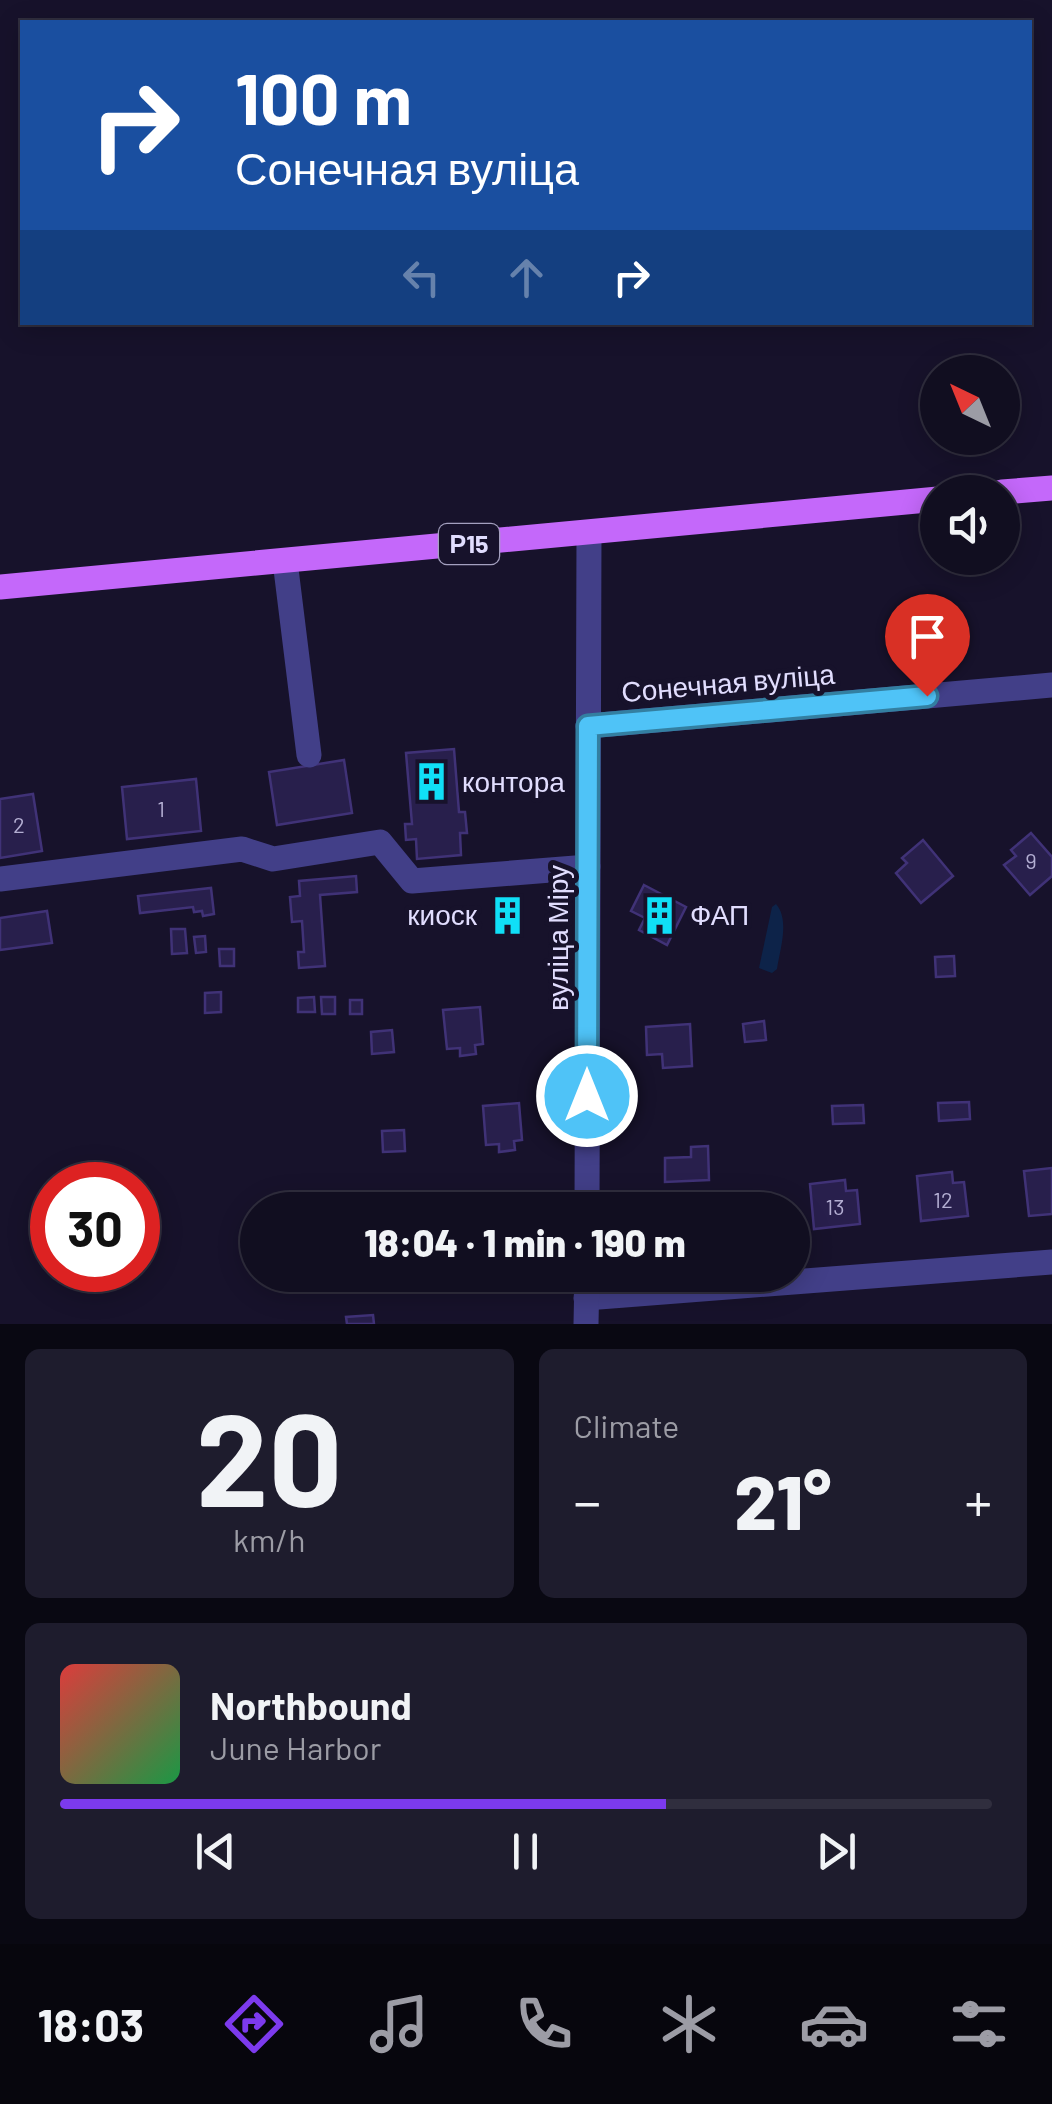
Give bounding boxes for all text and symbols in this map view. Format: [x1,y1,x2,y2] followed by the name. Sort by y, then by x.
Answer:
[235,55,412,139] text: 100 m
[70,60,200,190] icon: right
[235,140,579,194] text: Сонечная вуліца
[394,250,449,305] icon: left
[499,250,554,305] icon: ahead
[604,250,659,305] icon: right
[920,355,1020,455] north arrow
[920,355,1020,575] map controls
[920,475,1020,575] button: sound
[439,524,499,564] road number: Р15
[885,594,970,697] pin
[900,609,955,664] icon: arrive
[620,656,836,708] street label: Сонечная вуліца
[411,761,453,803] building icon: контора
[462,764,565,798] place label: контора
[157,795,165,821] house number: 1
[13,811,25,837] house number: 2
[1025,847,1037,873] house number: 9
[540,865,574,1011] street label: вуліца Міру
[486,894,528,936] building icon: киоск
[639,894,681,936] building icon: ФАП
[407,897,478,931] place label: киоск
[690,897,749,931] place label: ФАП
[535,1044,639,1148] position arrow
[30,1162,160,1292] speed limit sign: 30
[933,1186,953,1212] house number: 12
[825,1193,845,1219] house number: 13
[364,1219,686,1265] text: 18:04 · 1 min · 190 m
[196,1377,343,1533] text: 20
[574,1406,679,1444] text: Climate
[734,1455,831,1545] text: 21°
[574,1467,601,1533] text: −
[964,1467,992,1533] text: +
[233,1520,305,1558] text: km/h
[210,1682,412,1728] text: Northbound
[210,1728,381,1766] text: June Harbor
[188,1824,243,1879] icon: previous
[498,1824,553,1879] icon: pause
[809,1824,864,1879] icon: next
[219,1989,289,2059] icon: directions
[364,1989,434,2059] icon: music
[509,1989,579,2059] icon: phone
[654,1989,724,2059] icon: climate
[799,1989,869,2059] icon: car
[944,1989,1014,2059] icon: filters
[38,1997,144,2051] text: 18:03

